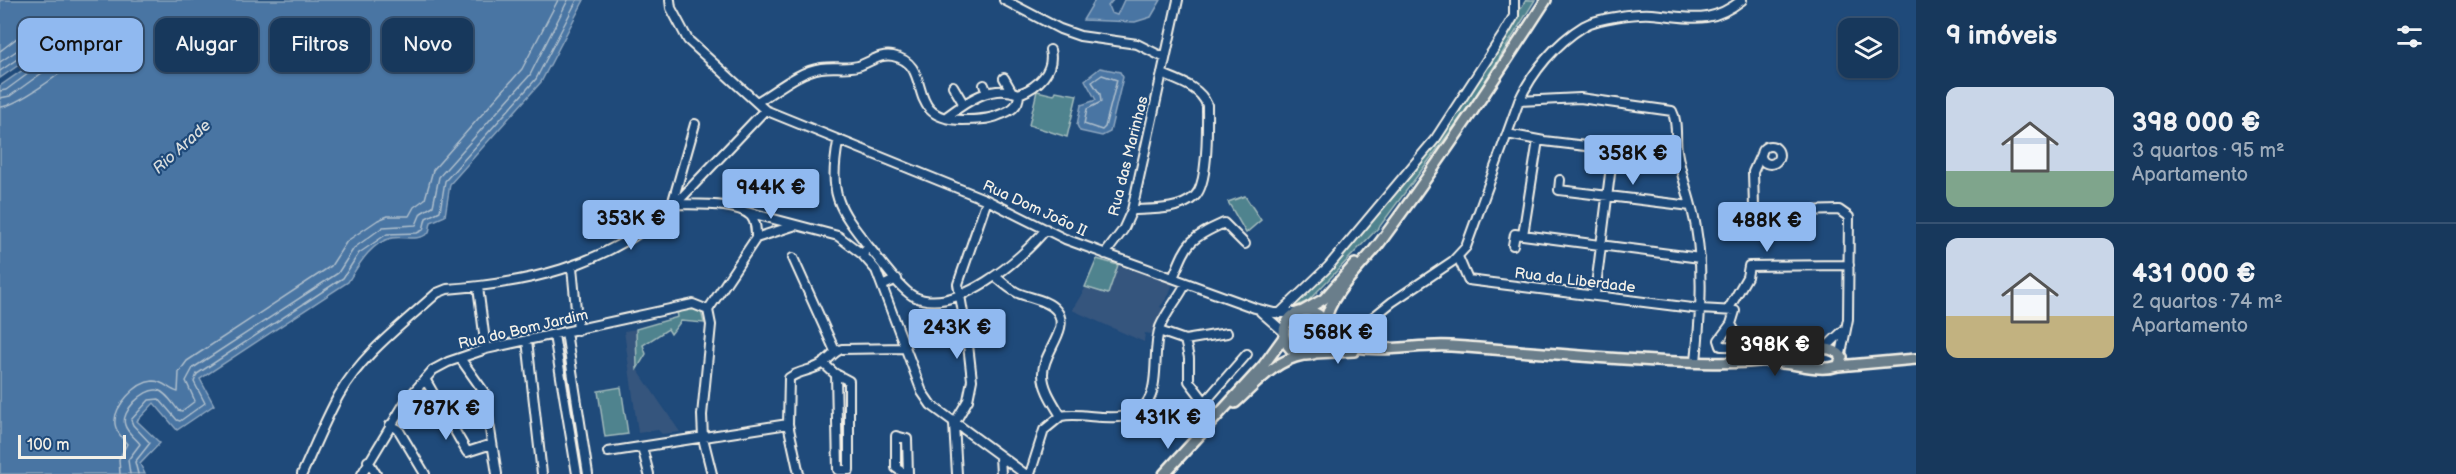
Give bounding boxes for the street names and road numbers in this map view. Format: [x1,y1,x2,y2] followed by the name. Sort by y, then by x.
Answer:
[1104,94,1153,218] street label: Rua das Marinhas
[980,176,1090,241] street label: Rua Dom João II
[1513,264,1637,297] street label: Rua da Liberdade
[456,305,590,354] street label: Rua do Bom Jardim

